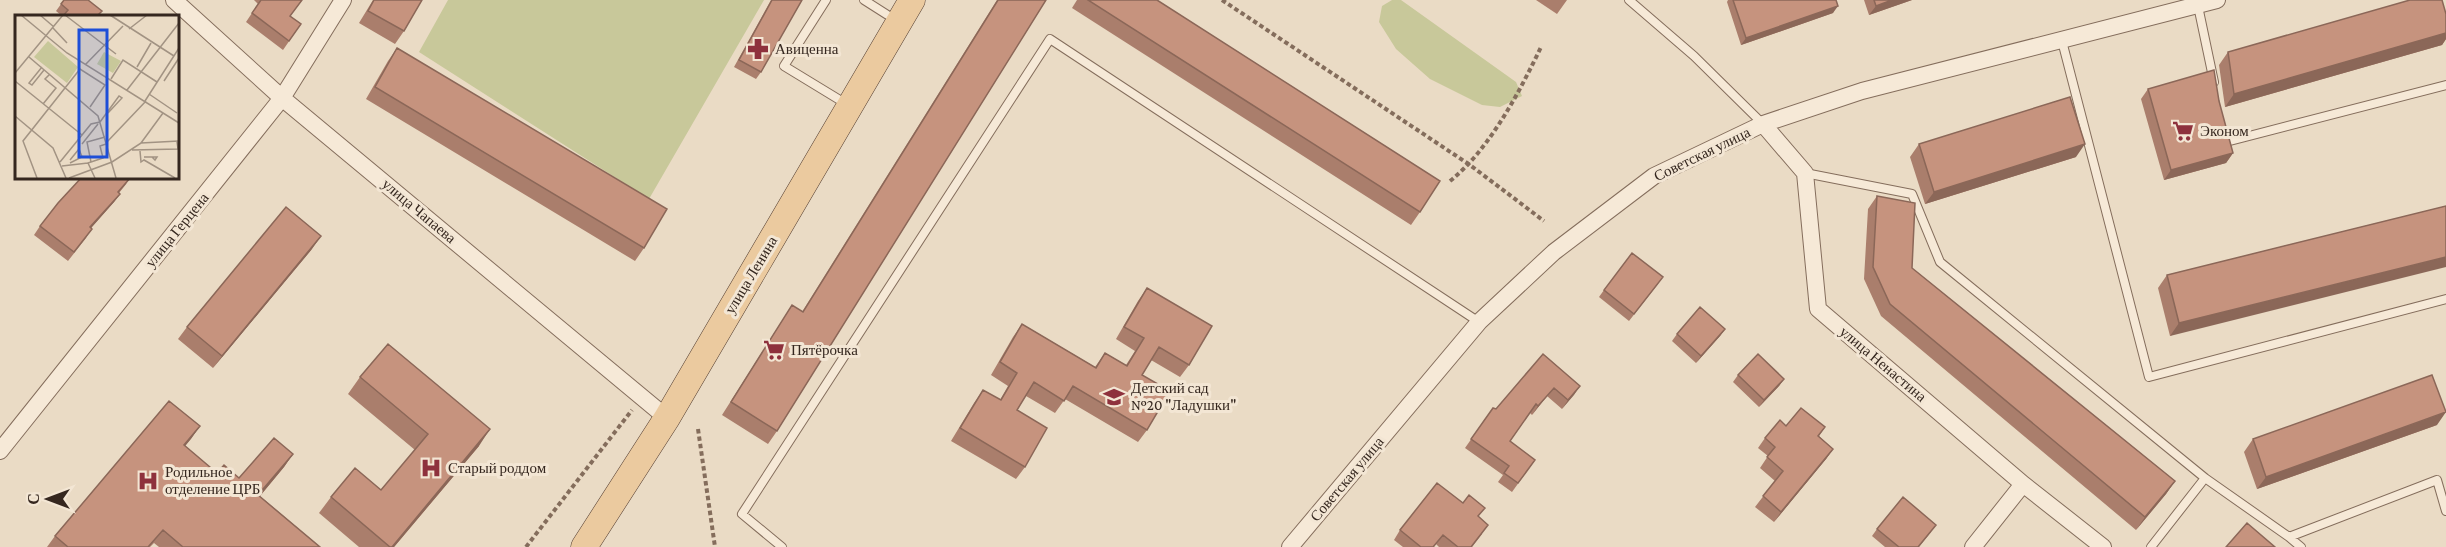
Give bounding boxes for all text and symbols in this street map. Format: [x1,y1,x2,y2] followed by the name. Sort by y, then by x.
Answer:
[15,15,178,178] inset map
[746,37,770,61] pharmacy icon: Авиценна
[775,41,839,57] place label: Авиценна
[2171,119,2195,143] supermarket icon: Эконом
[2200,123,2249,139] place label: Эконом
[1651,124,1753,184] street label: Советская улица
[379,176,459,247] street label: улица Чапаева
[142,189,212,270] street label: улица Герцена
[722,233,781,317] street label: улица Ленина
[1837,323,1930,405] street label: улица Ненастина
[762,338,786,362] supermarket icon: Пятёрочка
[791,342,858,358] place label: Пятёрочка
[1131,380,1236,413] place label: Детский сад №20 "Ладушки"
[1102,385,1126,409] school or university icon: Детский сад №20 "Ладушки"
[1307,433,1387,524] street label: Советская улица
[419,456,443,480] hospital icon: Старый роддом
[448,460,547,476] place label: Старый роддом
[165,464,260,497] place label: Родильное отделение ЦРБ
[18,469,78,529] north arrow
[136,469,160,493] hospital icon: Родильное отделение ЦРБ
[25,493,42,505] text: С

